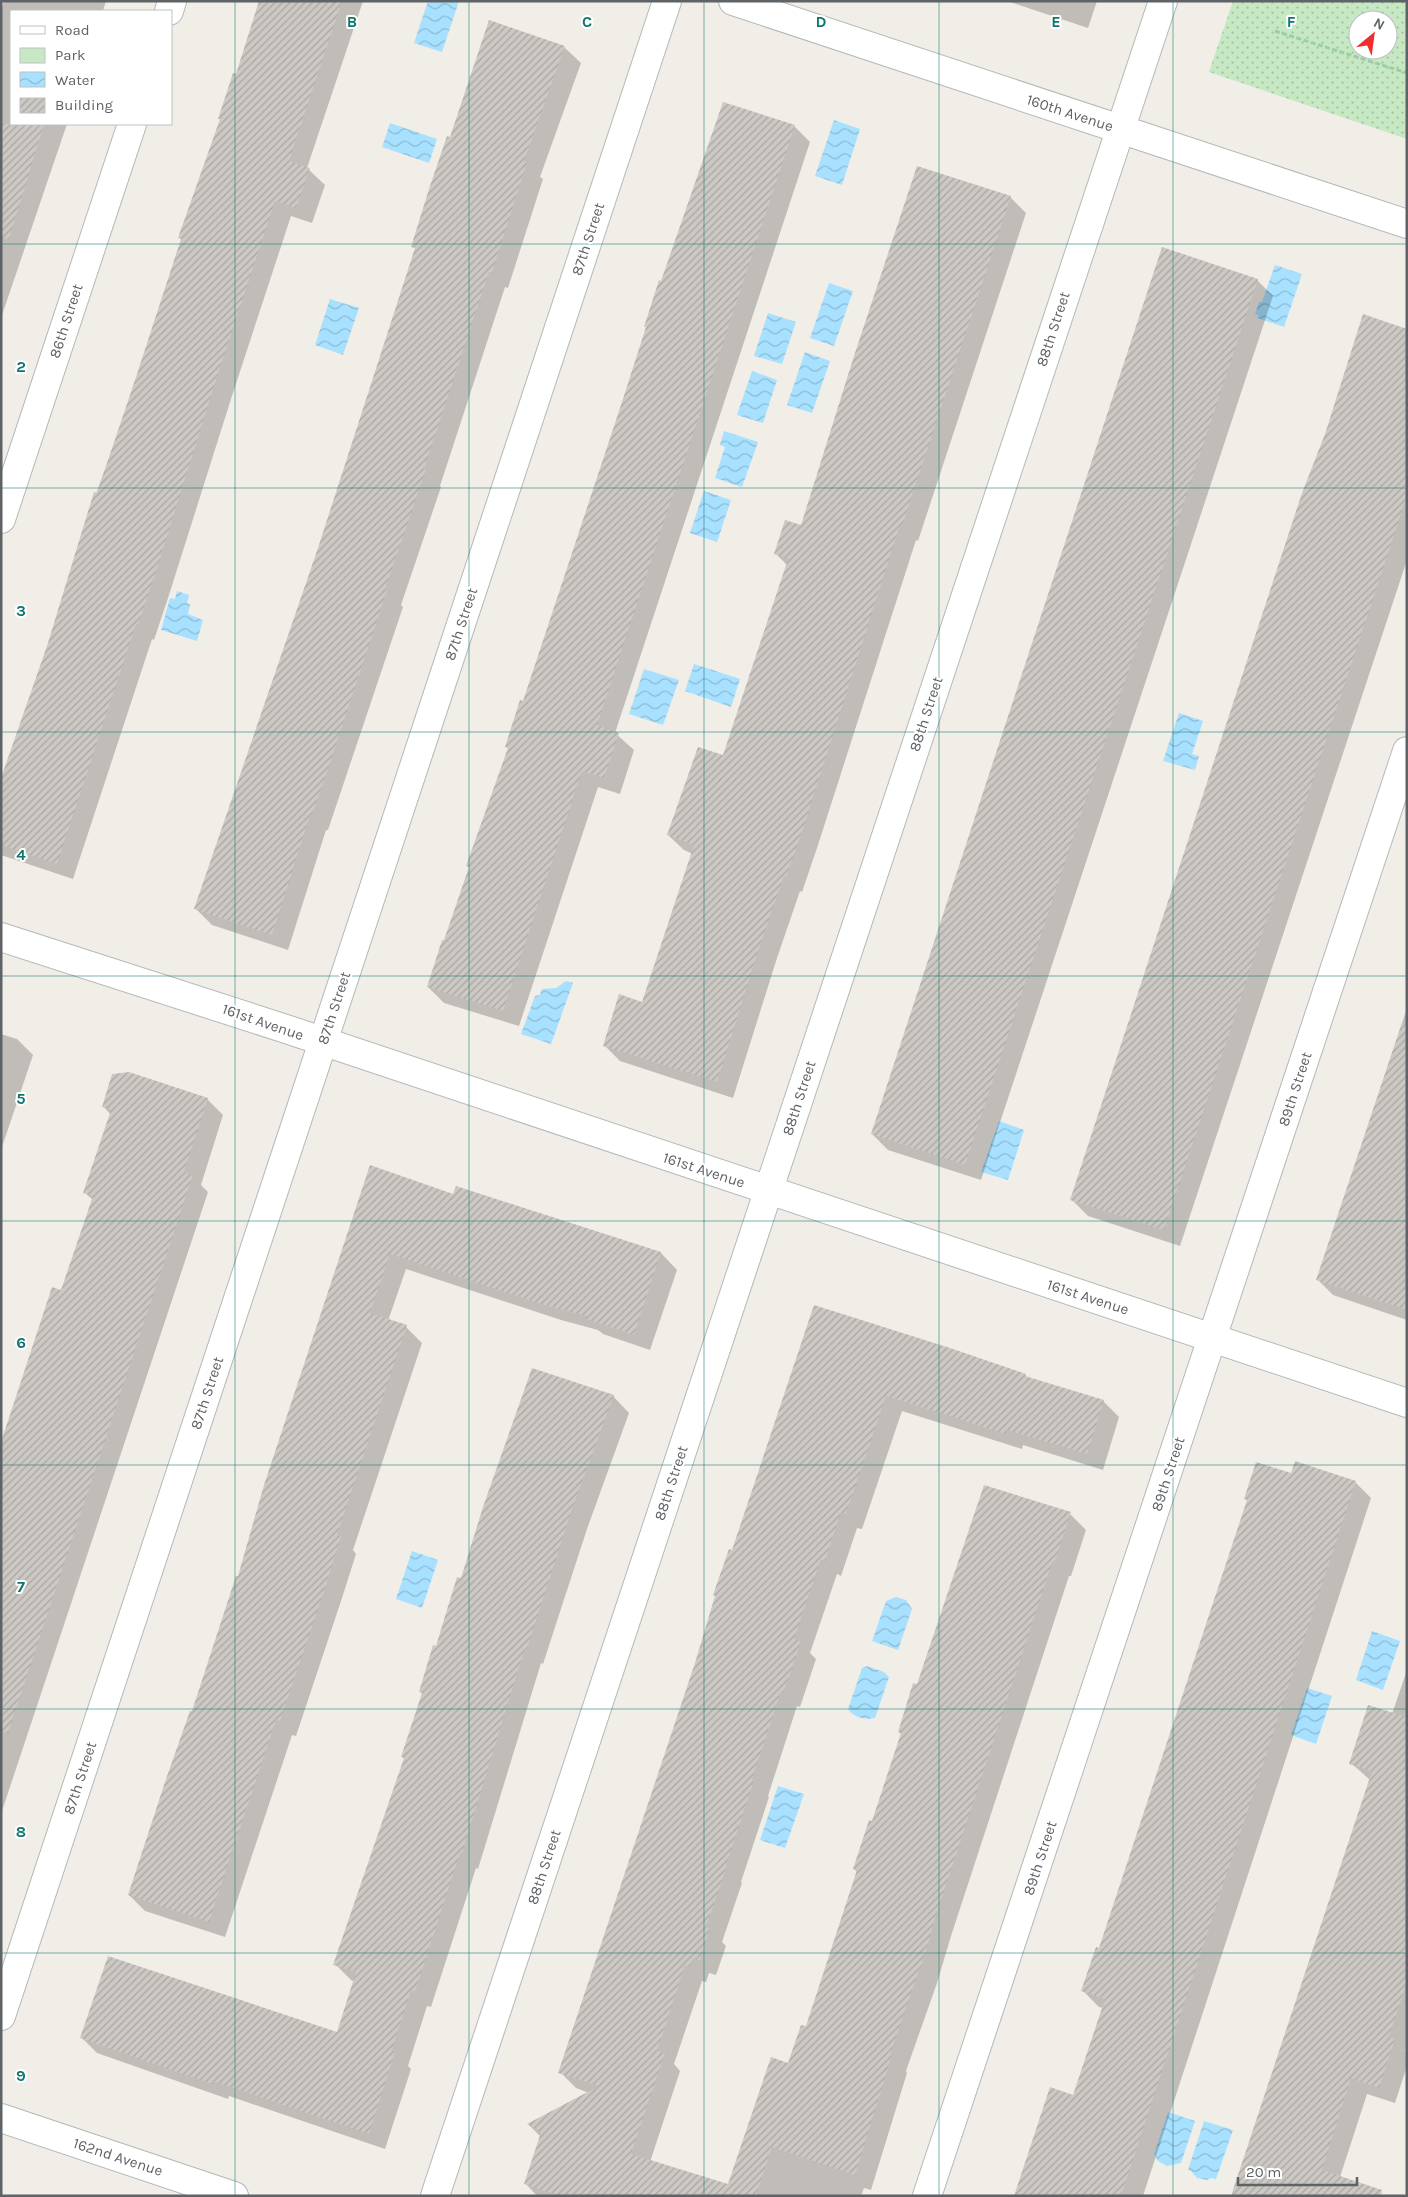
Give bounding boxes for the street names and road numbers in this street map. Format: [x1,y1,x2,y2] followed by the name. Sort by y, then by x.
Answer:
[1024,91,1116,135] street label: 160th Avenue
[568,200,608,278] street label: 87th Street
[46,281,87,361] street label: 86th Street
[1032,289,1074,369] street label: 88th Street
[441,585,481,663] street label: 87th Street
[905,674,947,754] street label: 88th Street
[314,969,354,1047] street label: 87th Street
[220,1000,306,1044] street label: 161st Avenue
[1274,1049,1316,1129] street label: 89th Street
[778,1058,820,1138] street label: 88th Street
[661,1148,747,1192] street label: 161st Avenue
[1045,1275,1131,1319] street label: 161st Avenue
[187,1354,227,1432] street label: 87th Street
[1147,1434,1189,1514] street label: 89th Street
[650,1443,692,1523] street label: 88th Street
[60,1739,100,1817] street label: 87th Street
[1019,1818,1061,1898] street label: 89th Street
[523,1827,565,1907] street label: 88th Street
[71,2134,165,2180] street label: 162nd Avenue

